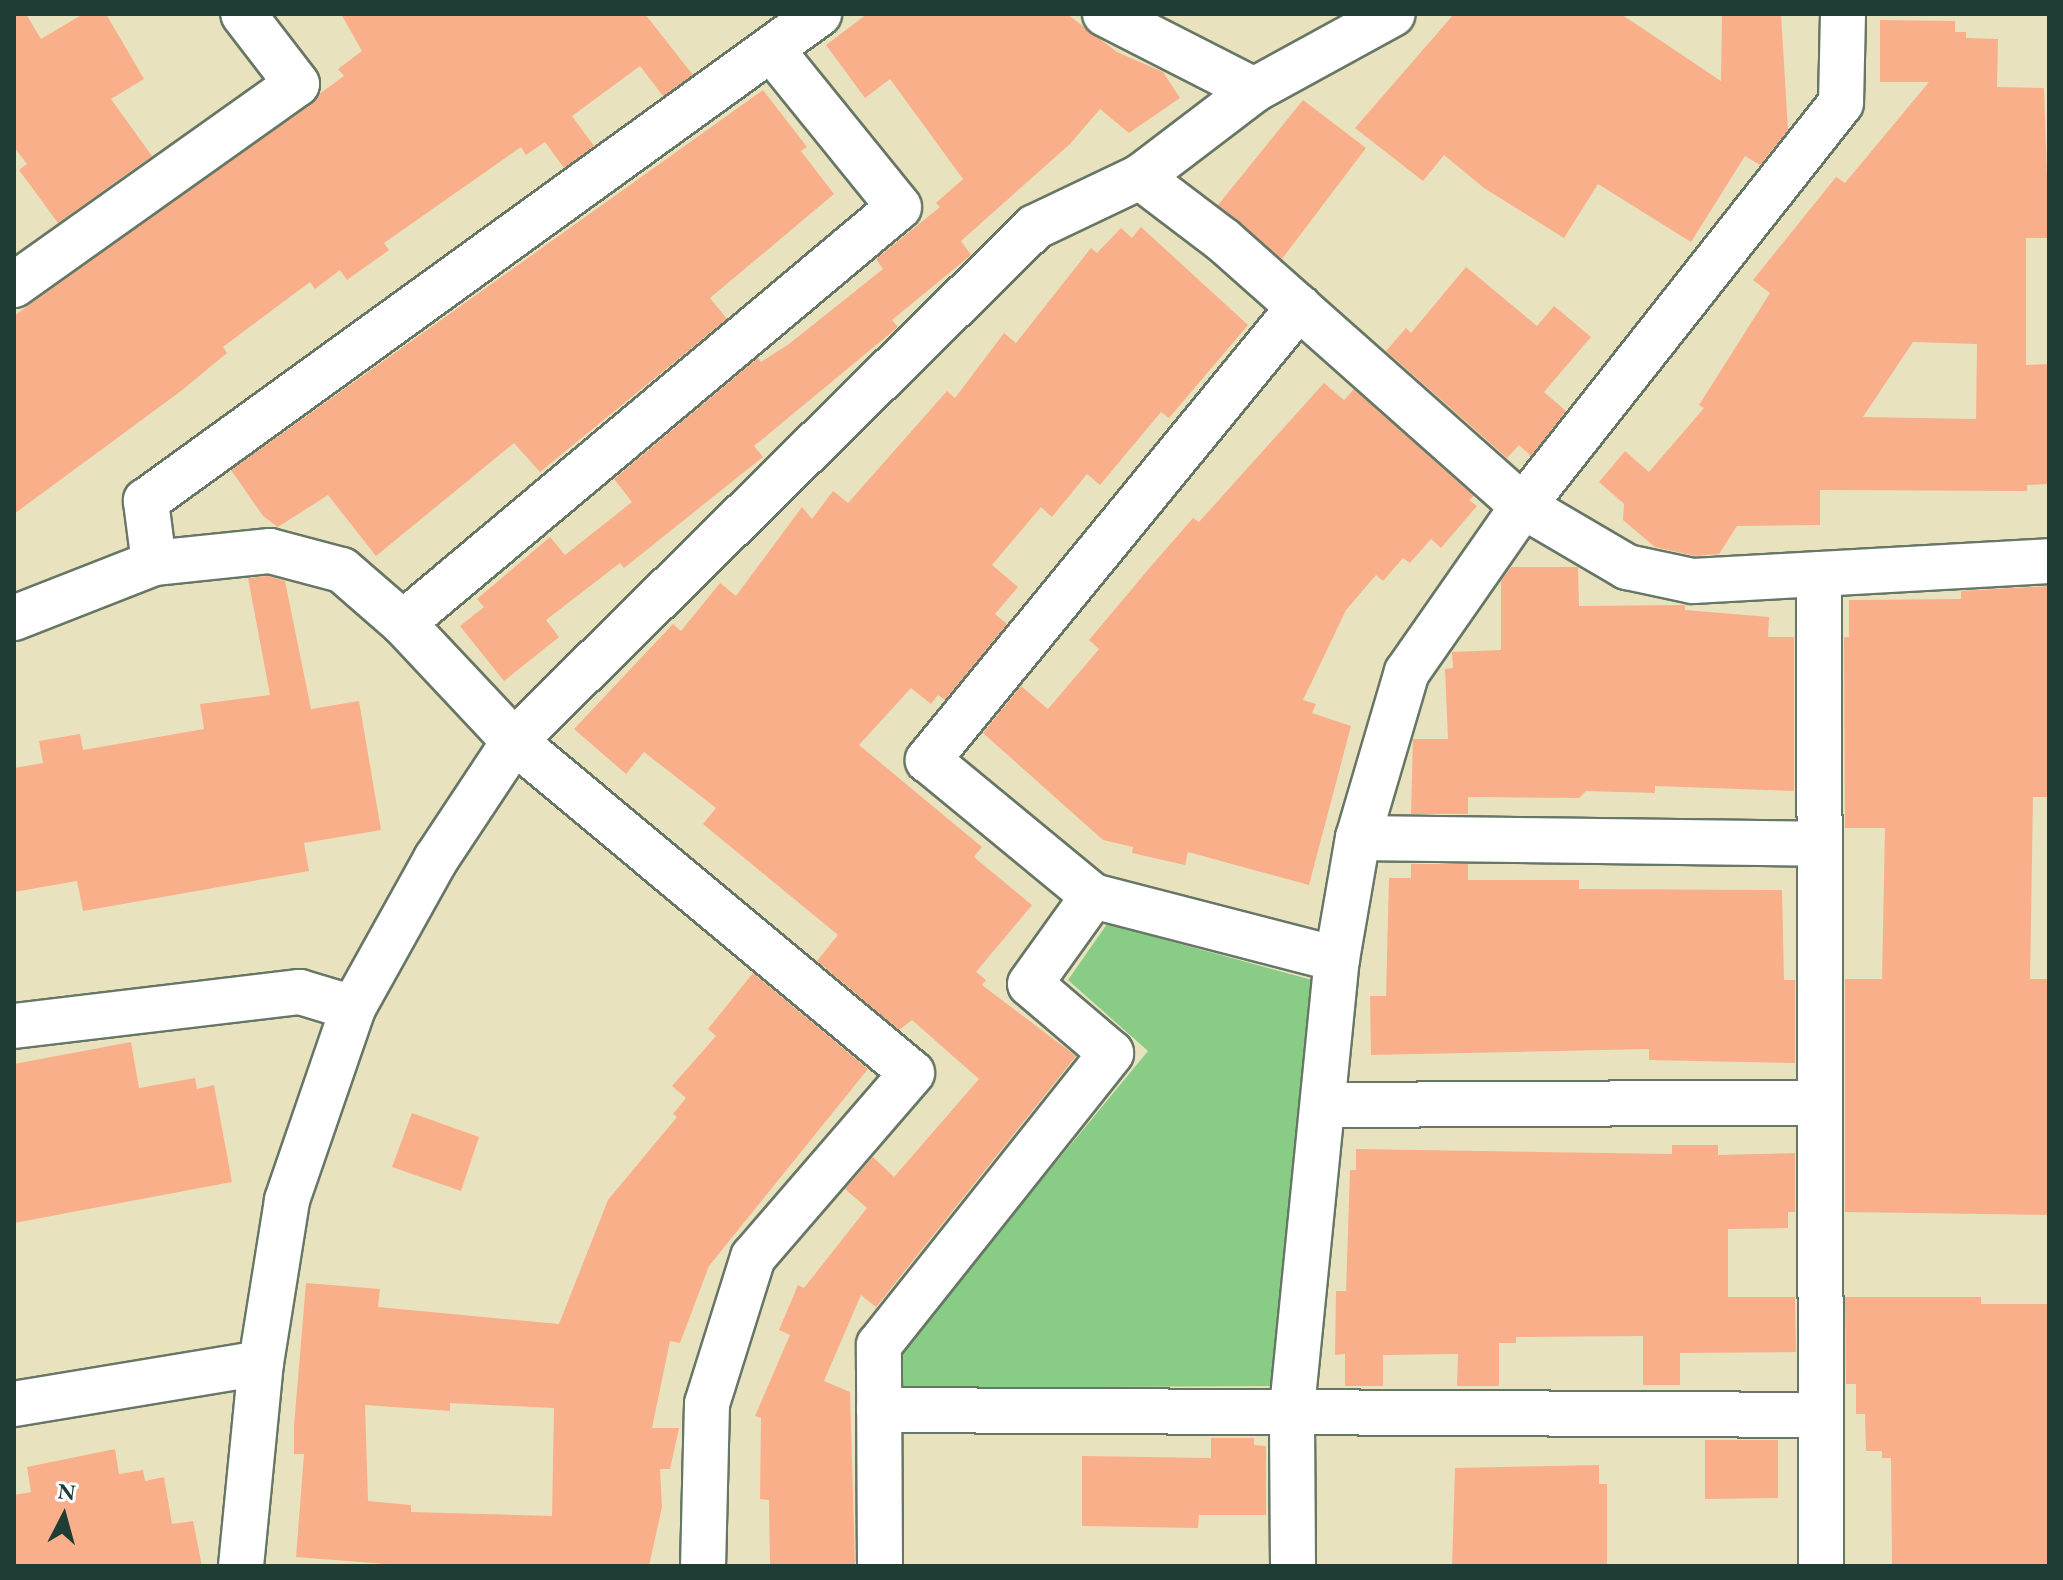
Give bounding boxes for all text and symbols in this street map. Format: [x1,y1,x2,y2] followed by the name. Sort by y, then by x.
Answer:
[24,1476,104,1556] north arrow
[56,1476,77,1507] text: N

